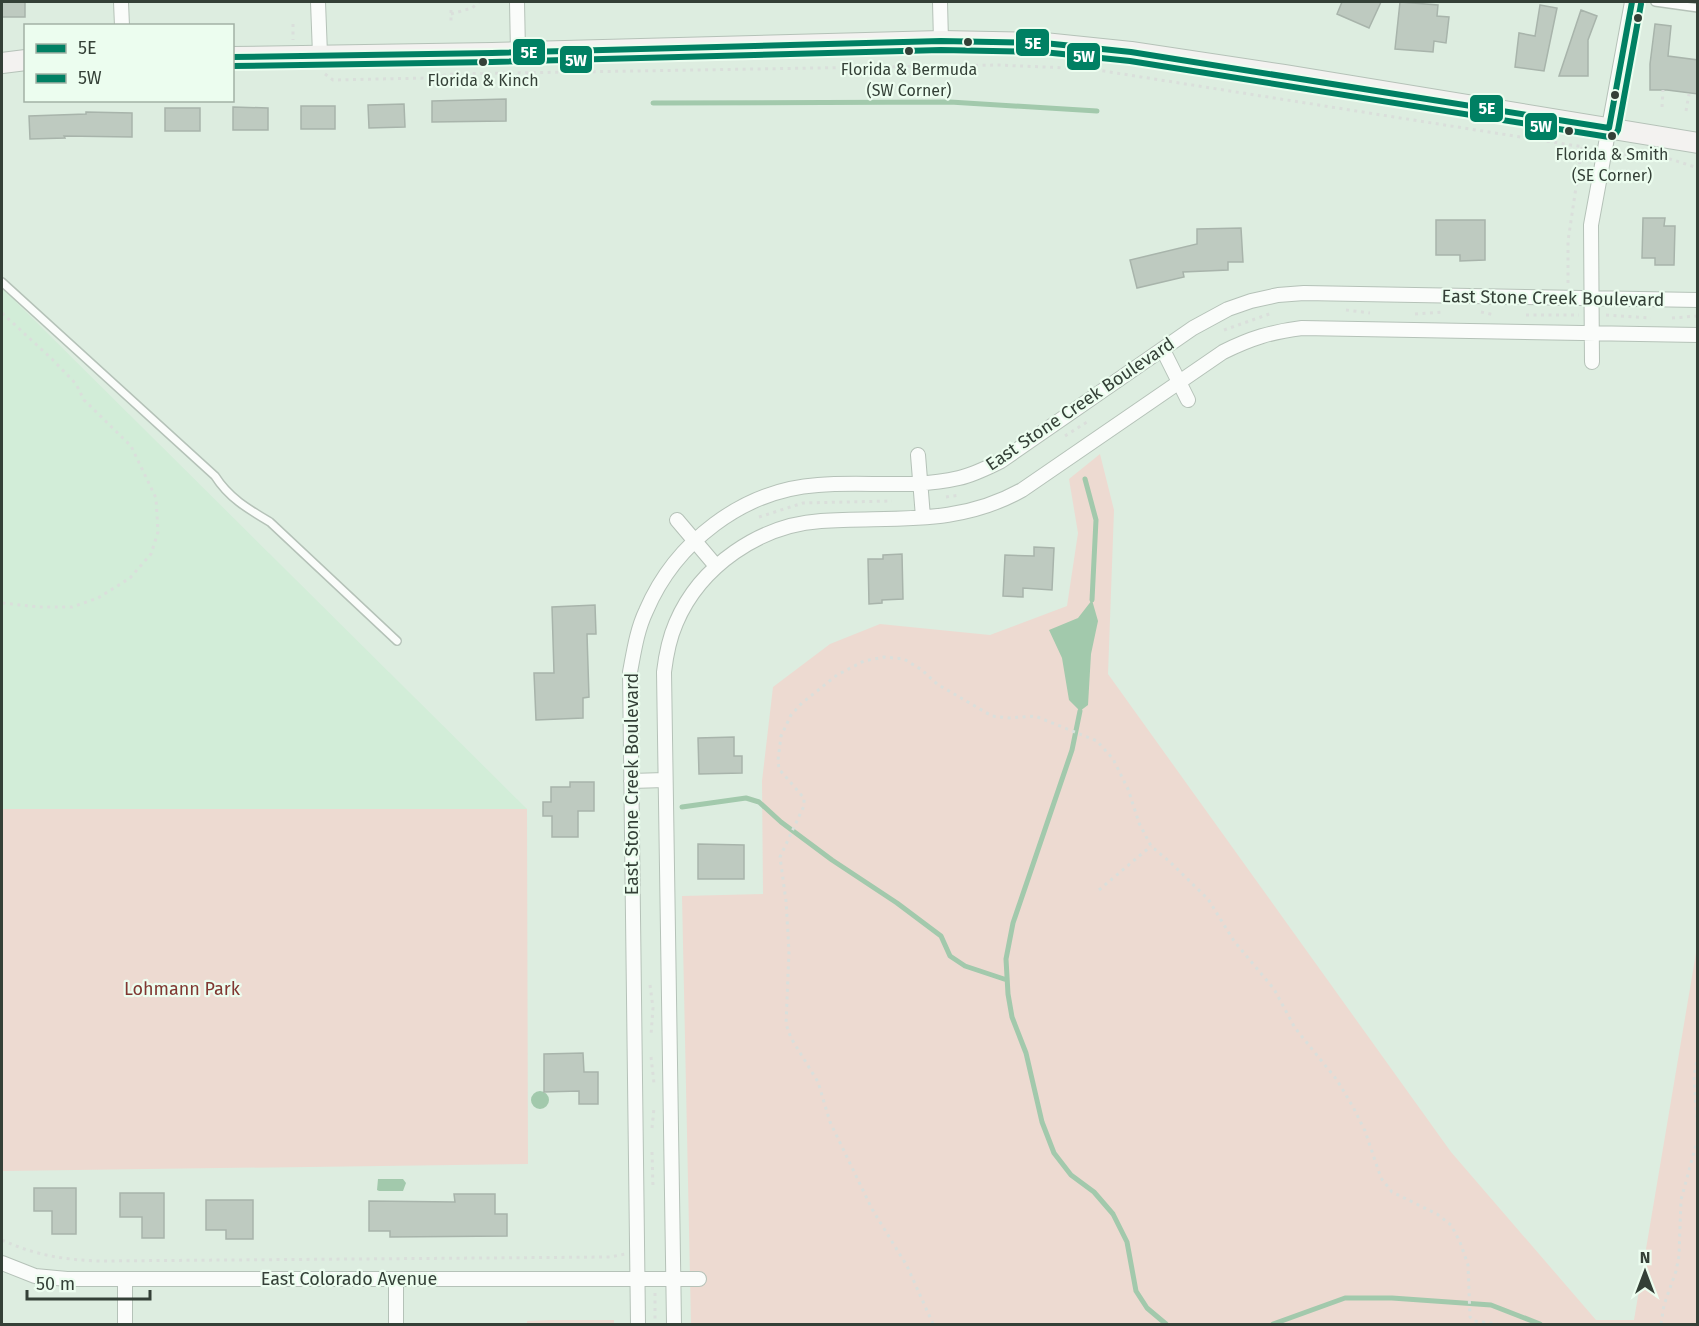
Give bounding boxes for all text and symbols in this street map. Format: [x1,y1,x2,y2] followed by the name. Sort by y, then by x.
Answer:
[1632,12,1644,24] unlabelled marker
[24,24,234,102] legend
[1015,28,1050,57] line badge: 5E
[1025,34,1042,53] text: 5E
[962,36,974,48] unlabelled marker
[78,37,97,59] text: 5E
[512,38,546,66] line badge: 5E
[1066,42,1101,71] line badge: 5W
[521,43,538,62] text: 5E
[559,45,593,74] line badge: 5W
[903,45,915,57] marker: Florida & Bermuda (SW Corner)
[1073,47,1095,66] text: 5W
[565,51,587,70] text: 5W
[477,56,489,68] marker: Florida & Kinch
[841,60,977,100] place label: Florida & Bermuda (SW Corner)
[78,67,102,89] text: 5W
[427,71,539,90] place label: Florida & Kinch
[1609,89,1621,101] unlabelled marker
[1469,94,1504,123] line badge: 5E
[1479,99,1496,118] text: 5E
[1524,112,1558,141] line badge: 5W
[1530,117,1552,136] text: 5W
[1563,125,1575,137] unlabelled marker
[1606,130,1618,142] marker: Florida & Smith (SE Corner)
[1556,145,1668,185] place label: Florida & Smith (SE Corner)
[1442,285,1664,311] street label: East Stone Creek Boulevard
[982,333,1178,475] street label: East Stone Creek Boulevard
[621,673,643,895] street label: East Stone Creek Boulevard
[124,978,241,1000] park label: Lohmann Park
[1615,1242,1675,1302] north arrow
[1640,1248,1650,1267] text: N
[27,1263,150,1301] scale bar
[261,1268,437,1290] street label: East Colorado Avenue
[36,1273,75,1295] text: 50 m

